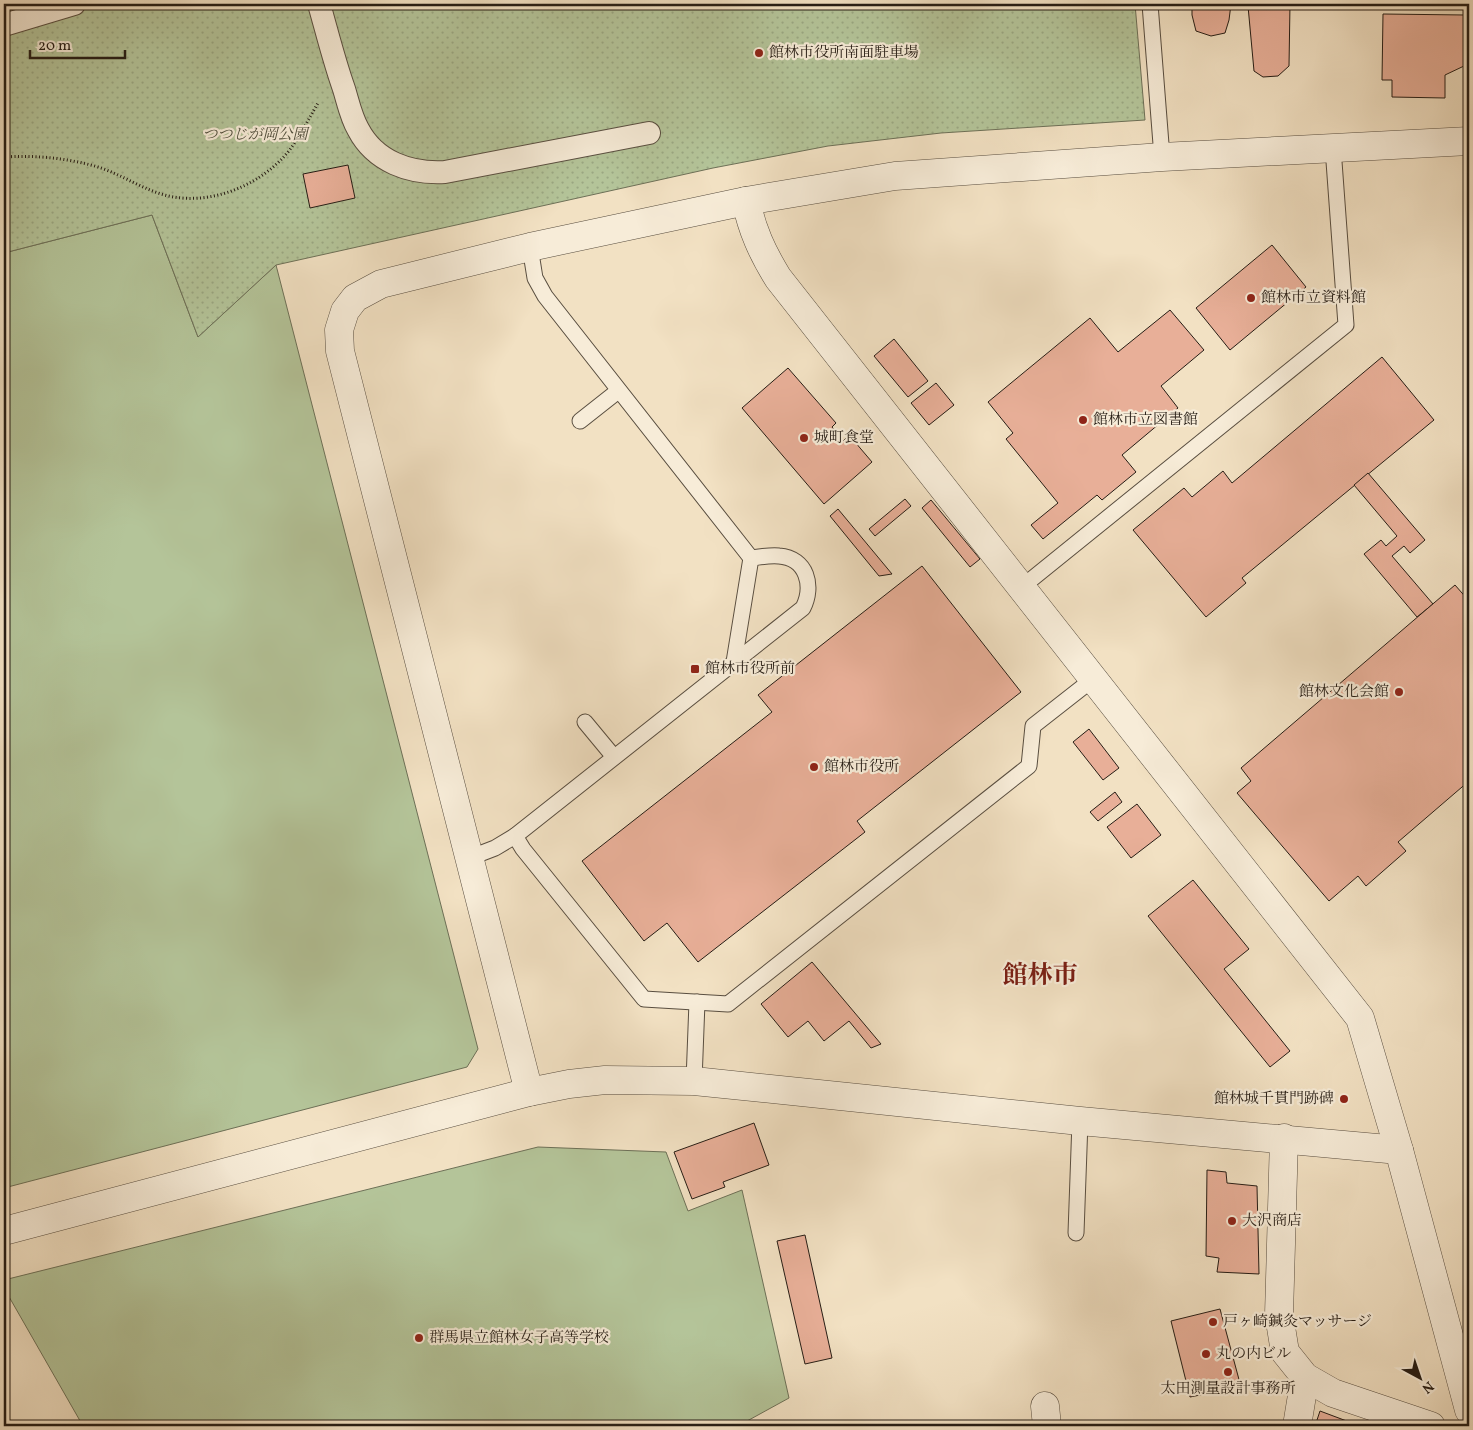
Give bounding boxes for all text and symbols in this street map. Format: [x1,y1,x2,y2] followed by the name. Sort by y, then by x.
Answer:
[30,28,125,60] scale bar
[38,36,71,57] text: 20 m
[769,43,919,64] place label: 館林市役所南面駐車場
[753,47,765,59] marker: 館林市役所南面駐車場
[202,125,310,146] park label: つつじが岡公園
[1261,288,1366,309] place label: 館林市立資料館
[1245,292,1257,304] marker: 館林市立資料館
[1093,410,1198,431] place label: 館林市立図書館
[1077,414,1089,426] marker: 館林市立図書館
[814,428,874,449] place label: 城町食堂
[798,432,810,444] marker: 城町食堂
[705,659,795,680] place label: 館林市役所前
[689,663,701,675] marker: 館林市役所前
[1299,682,1389,703] place label: 館林文化会館
[1393,686,1405,698] marker: 館林文化会館
[824,757,899,778] place label: 館林市役所
[808,761,820,773] marker: 館林市役所
[1002,959,1078,994] district label: 館林市
[1214,1089,1334,1110] place label: 館林城千貫門跡碑
[1338,1093,1350,1105] marker: 館林城千貫門跡碑
[1242,1211,1302,1232] place label: 大沢商店
[1226,1215,1238,1227] marker: 大沢商店
[1223,1312,1372,1333] place label: 戸ヶ崎鍼灸マッサージ
[1207,1316,1219,1328] marker: 戸ヶ崎鍼灸マッサージ
[429,1328,609,1349] place label: 群馬県立館林女子高等学校
[413,1332,425,1344] marker: 群馬県立館林女子高等学校
[1216,1344,1291,1365] place label: 丸の内ビル
[1200,1348,1212,1360] marker: 丸の内ビル
[1396,1352,1446,1402] north arrow
[1222,1366,1234,1378] marker: 太田測量設計事務所
[1417,1376,1437,1397] text: N
[1160,1379,1296,1400] place label: 太田測量設計事務所

